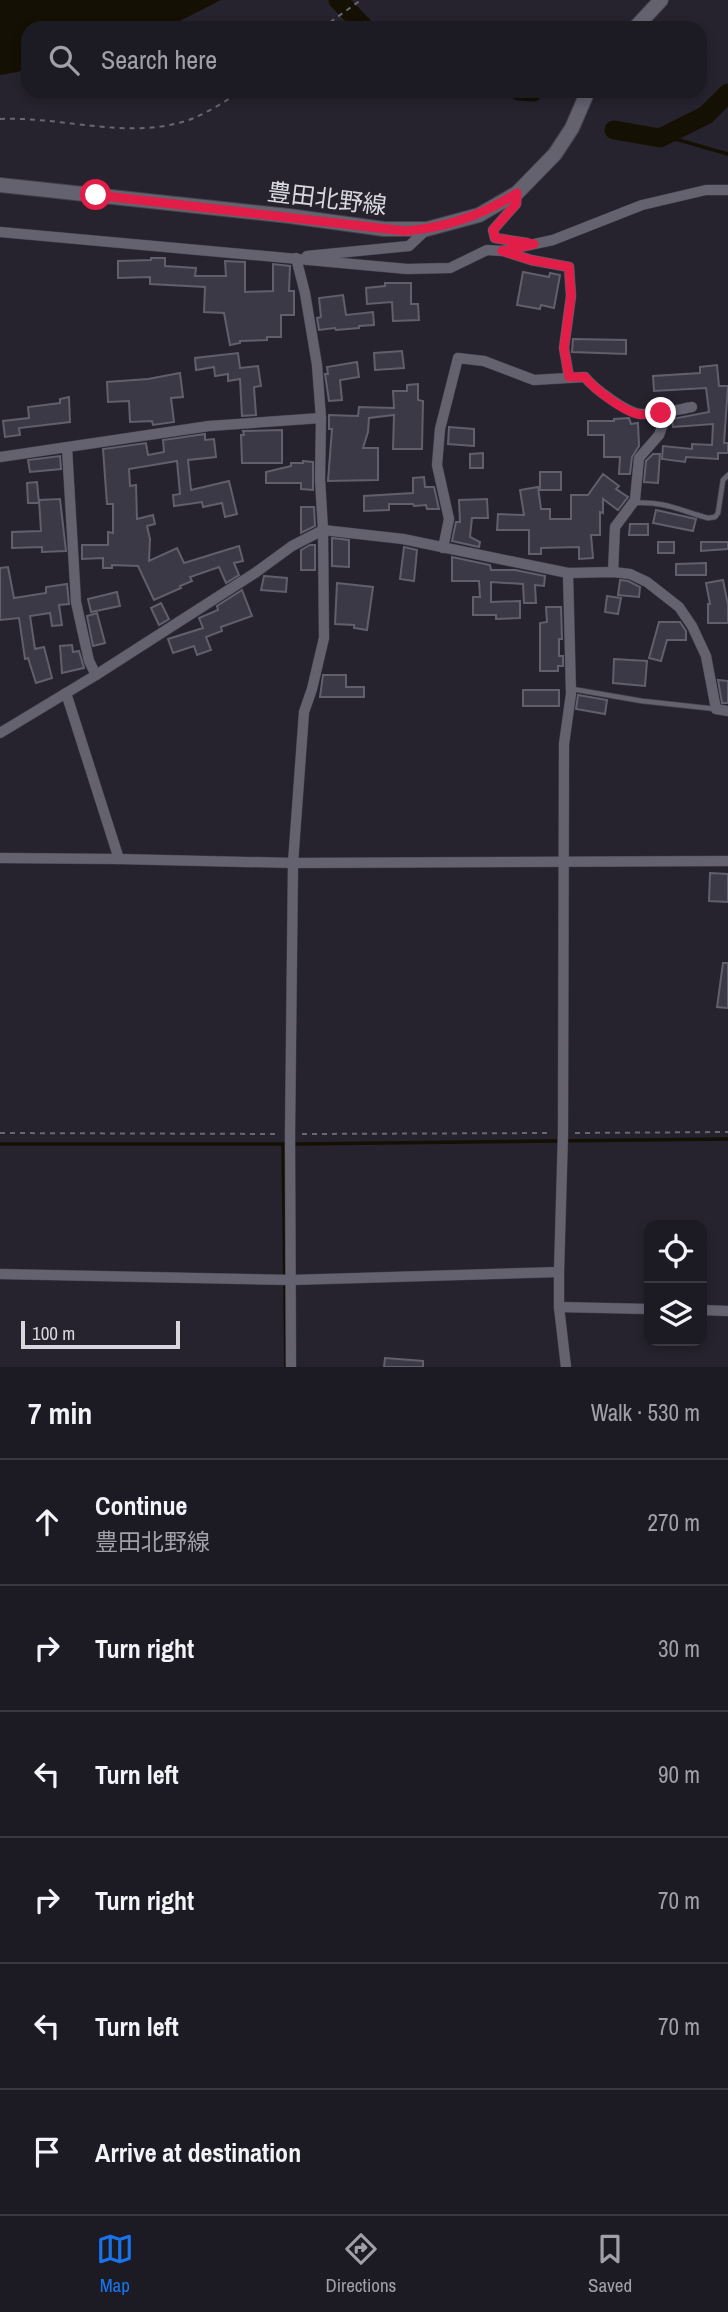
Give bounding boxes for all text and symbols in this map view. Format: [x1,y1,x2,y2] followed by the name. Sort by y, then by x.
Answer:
[21,21,707,98] search box
[45,41,83,79] icon: search
[101,42,217,77] text: Search here
[266,175,389,221] street label: 豊田北野線
[80,179,111,210] route start
[645,397,676,428] route end
[644,1220,707,1346] map controls
[644,1220,707,1283] button: locate
[644,1283,707,1346] button: layers
[21,1318,180,1350] scale bar
[32,1320,75,1346] text: 100 m
[28,1393,92,1433] text: 7 min
[591,1397,700,1428] text: Walk · 530 m
[95,1488,187,1523] text: Continue
[28,1503,66,1541] icon: ahead
[648,1507,700,1538] text: 270 m
[95,1526,210,1557] text: 豊田北野線
[28,1629,66,1667] icon: right
[95,1631,194,1666] text: Turn right
[658,1633,700,1664] text: 30 m
[28,1755,66,1793] icon: left
[95,1757,179,1792] text: Turn left
[658,1759,700,1790] text: 90 m
[28,1881,66,1919] icon: right
[95,1883,194,1918] text: Turn right
[658,1885,700,1916] text: 70 m
[28,2007,66,2045] icon: left
[95,2009,179,2044] text: Turn left
[658,2011,700,2042] text: 70 m
[28,2133,66,2171] icon: arrive
[95,2135,301,2170] text: Arrive at destination
[96,2230,134,2298] tab: Map
[325,2230,396,2298] tab: Directions
[588,2230,632,2298] tab: Saved

